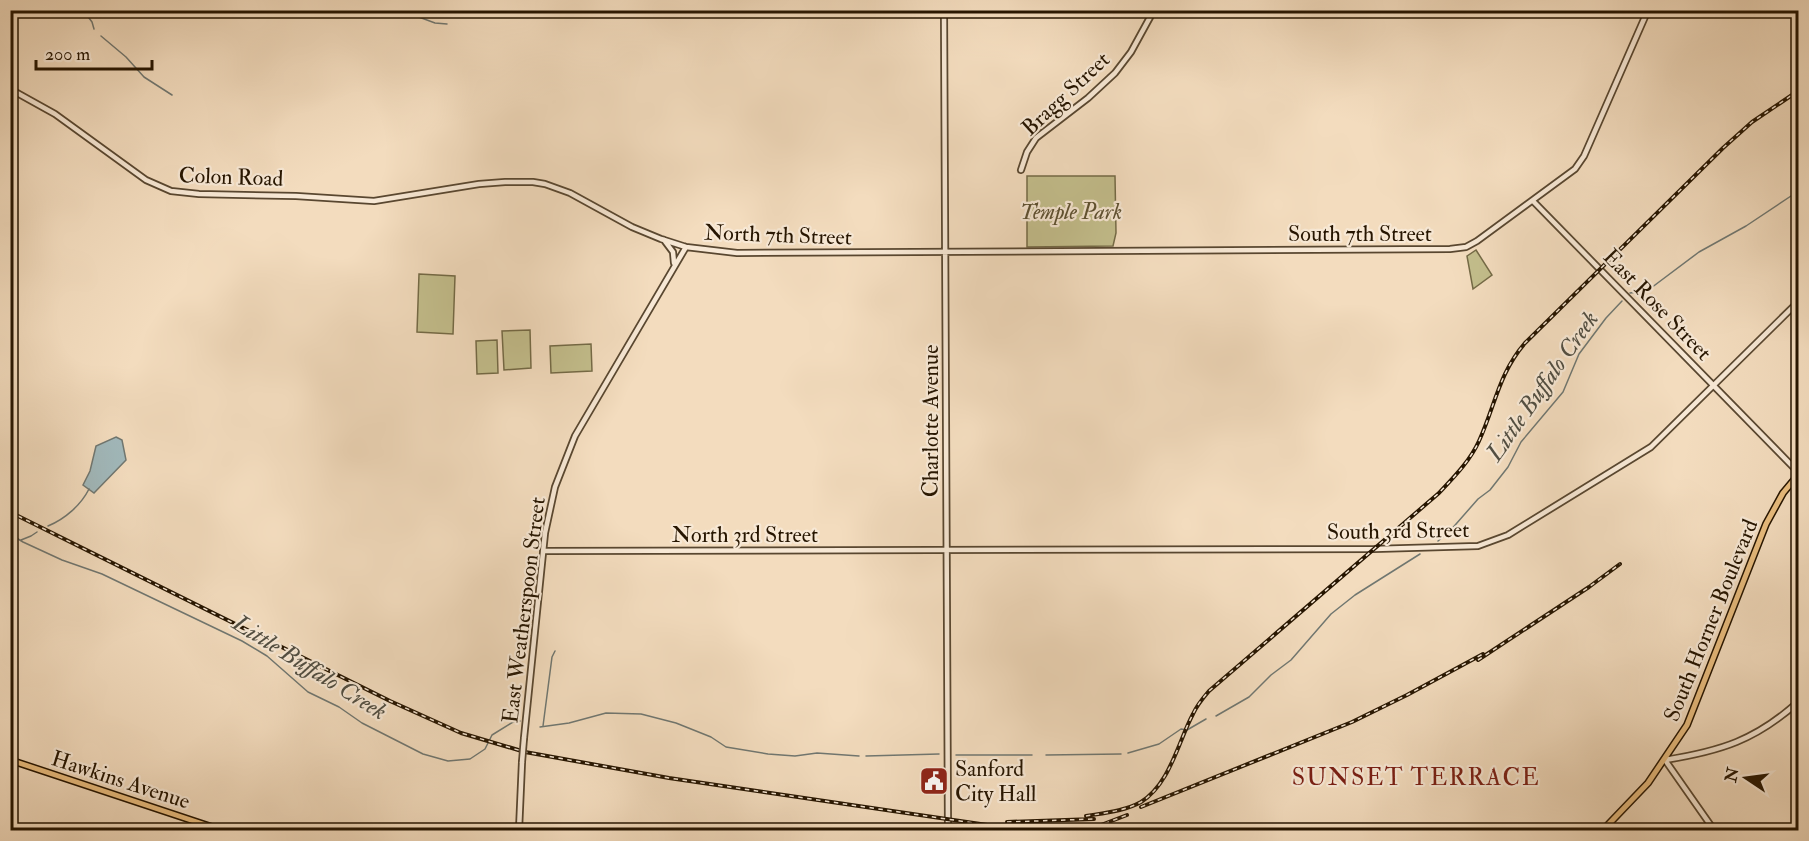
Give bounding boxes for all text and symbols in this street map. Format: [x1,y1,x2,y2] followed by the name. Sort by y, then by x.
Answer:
[36,33,152,71] scale bar
[45,43,90,66] text: 200 m
[1016,46,1116,142] street label: Bragg Street
[178,161,284,193] street label: Colon Road
[1020,198,1122,226] park label: Temple Park
[704,218,852,252] street label: North 7th Street
[1288,220,1432,248] street label: South 7th Street
[1597,243,1718,366] street label: East Rose Street
[1479,305,1606,468] water label: Little Buffalo Creek
[917,345,945,497] street label: Charlotte Avenue
[496,495,553,725] street label: East Weatherspoon Street
[1658,515,1764,726] street label: South Horner Boulevard
[1327,516,1469,546] street label: South 3rd Street
[672,521,818,549] street label: North 3rd Street
[226,607,393,727] water label: Little Buffalo Creek
[48,744,193,816] street label: Hawkins Avenue
[1716,748,1776,808] north arrow
[955,755,1037,808] place label: Sanford City Hall
[1292,762,1540,793] district label: SUNSET TERRACE
[918,765,950,797] public building icon: Sanford City Hall
[1721,765,1744,785] text: N

